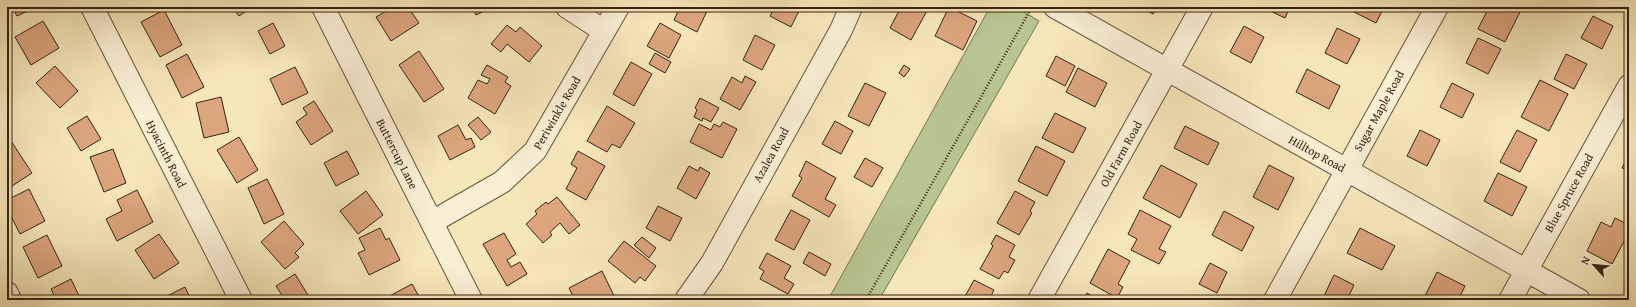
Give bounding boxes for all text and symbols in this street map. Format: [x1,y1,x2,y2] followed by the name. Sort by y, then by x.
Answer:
[1349,67,1408,154] street label: Sugar Maple Road
[529,73,585,152] street label: Periwinkle Road
[372,116,423,192] street label: Buttercup Lane
[142,117,191,191] street label: Hyacinth Road
[1095,117,1146,190] street label: Old Farm Road
[748,124,793,185] street label: Azalea Road
[1286,131,1349,176] street label: Hilltop Road
[1540,150,1597,235] street label: Blue Spruce Road
[1574,245,1614,285] north arrow
[1576,253,1594,267] text: N

